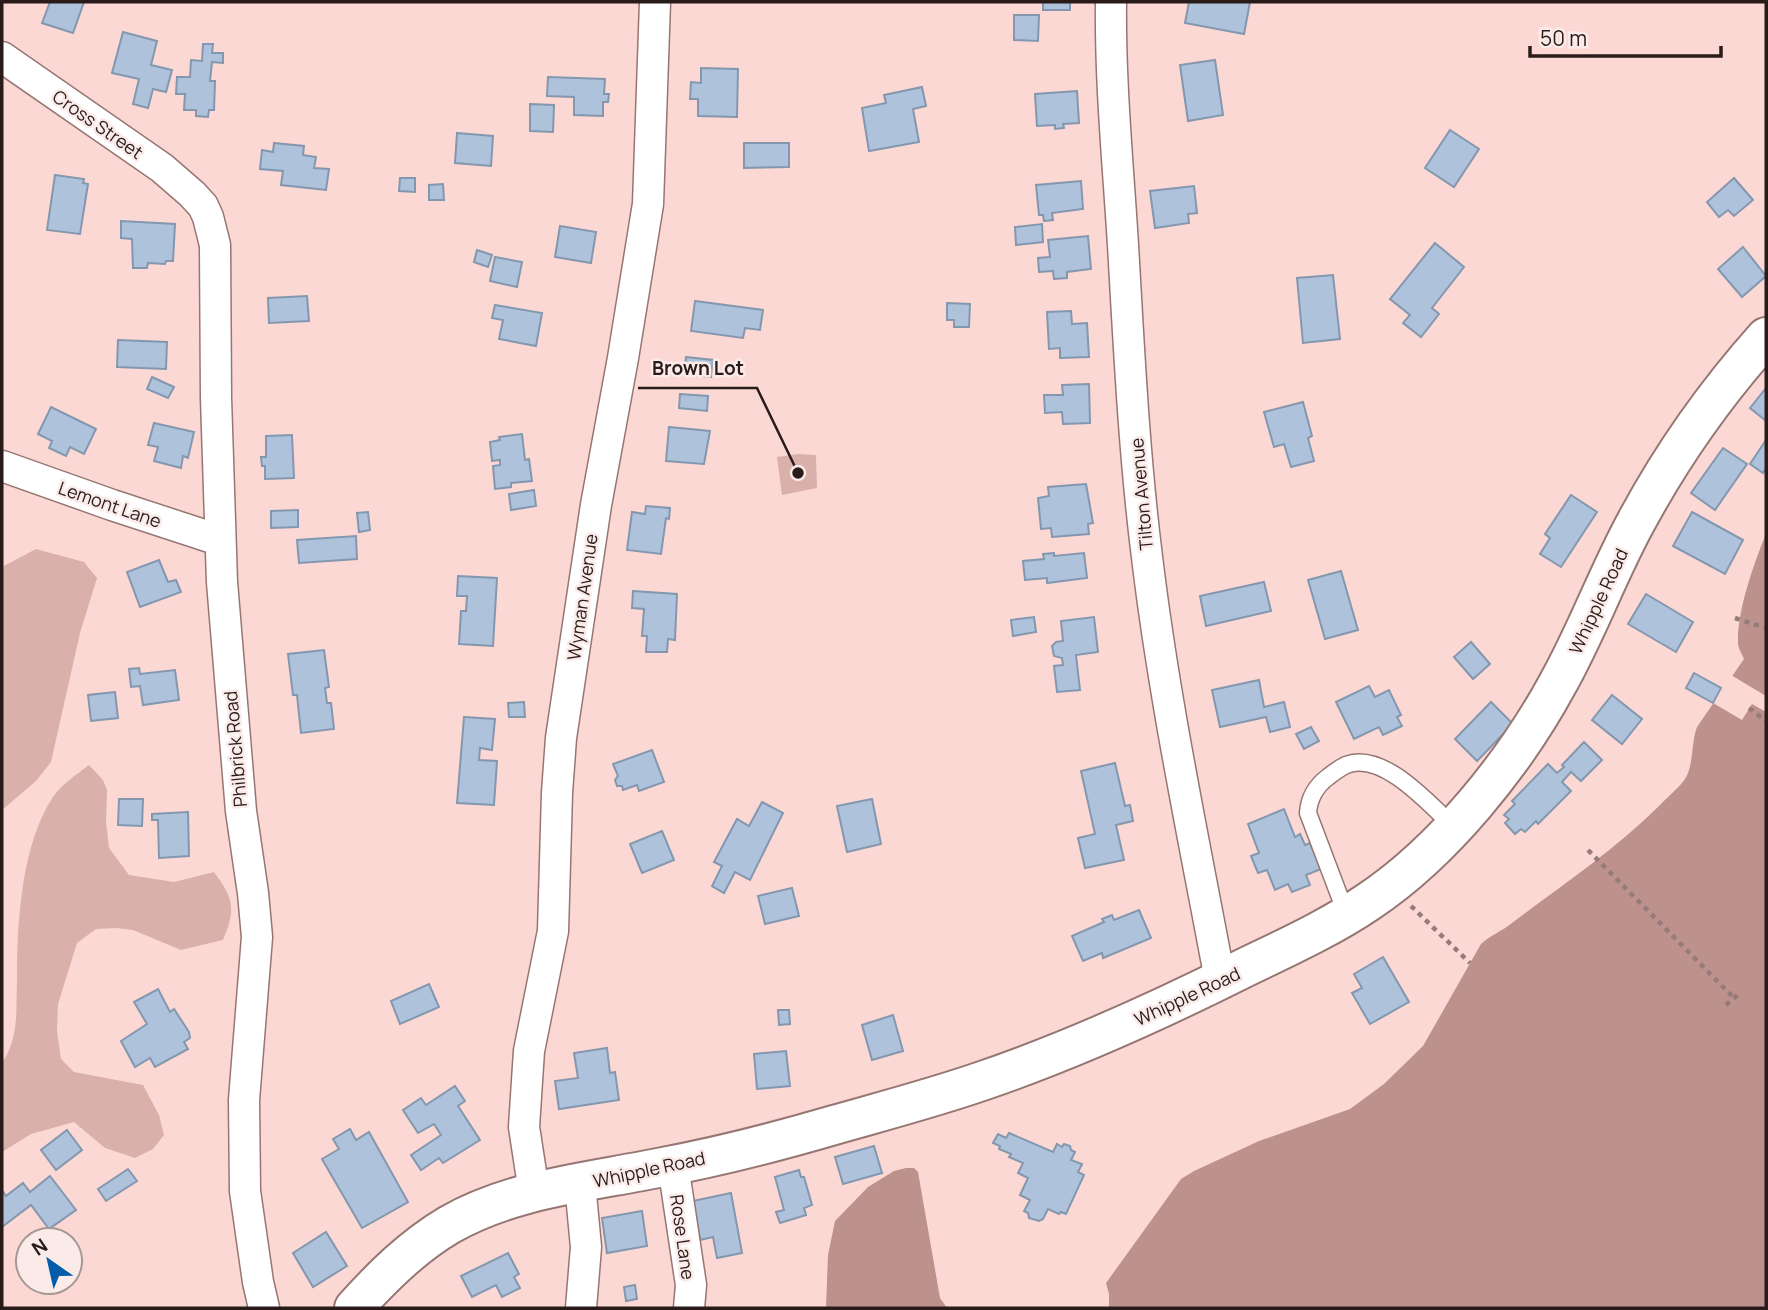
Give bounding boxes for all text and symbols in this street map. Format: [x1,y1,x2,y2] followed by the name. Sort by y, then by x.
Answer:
[1530,14,1721,58] scale bar
[1540,24,1587,52] text: 50 m
[48,84,148,164] street label: Cross Street
[638,348,757,388] callout: Brown Lot
[652,355,744,381] text: Brown Lot
[1124,437,1158,551] street label: Tilton Avenue
[55,475,165,533] street label: Lemont Lane
[561,532,603,662] street label: Wyman Avenue
[1563,544,1633,658] street label: Whipple Road
[218,690,252,808] street label: Philbrick Road
[1130,961,1244,1031] street label: Whipple Road
[591,1145,707,1193] street label: Whipple Road
[665,1193,701,1281] street label: Rose Lane
[14,1226,84,1296] north arrow
[27,1232,52,1262] text: N

